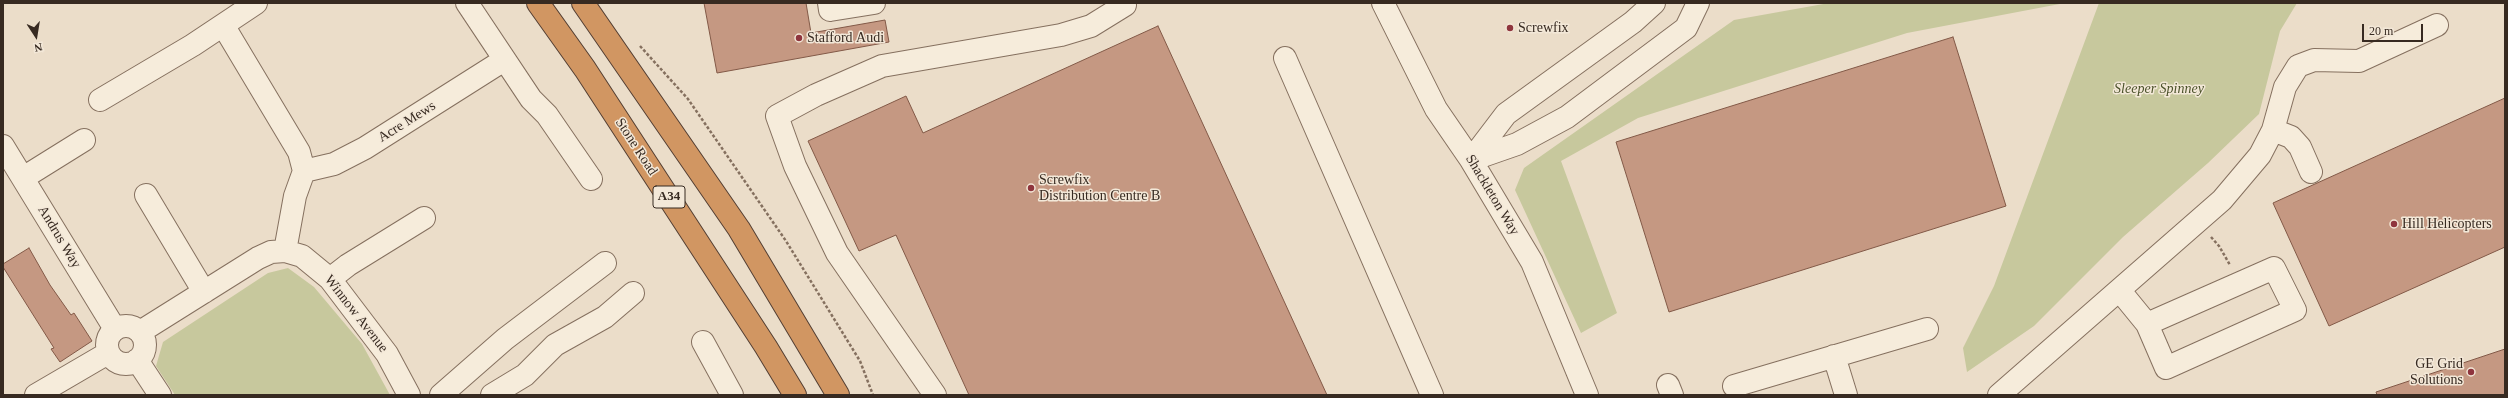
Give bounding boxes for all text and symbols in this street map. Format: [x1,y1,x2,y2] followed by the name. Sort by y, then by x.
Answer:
[16,16,56,56] north arrow
[2364,16,2425,42] scale bar
[1518,20,1569,36] place label: Screwfix
[1505,23,1515,33] marker: Screwfix
[2369,24,2393,38] text: 20 m
[807,30,884,46] place label: Stafford Audi
[794,33,804,43] marker: Stafford Audi
[33,41,44,54] text: N
[2114,81,2204,97] park label: Sleeper Spinney
[375,98,439,146] street label: Acre Mews
[611,115,661,179] street label: Stone Road
[1461,152,1523,238] street label: Shackleton Way
[1039,172,1160,204] place label: Screwfix Distribution Centre B
[1026,183,1036,193] marker: Screwfix Distribution Centre B
[653,186,685,208] road number: A34
[34,203,84,271] street label: Andrus Way
[2402,216,2492,232] place label: Hill Helicopters
[2389,219,2399,229] marker: Hill Helicopters
[321,272,391,356] street label: Winnow Avenue
[2410,356,2463,388] place label: GE Grid Solutions
[2466,367,2476,377] marker: GE Grid Solutions

